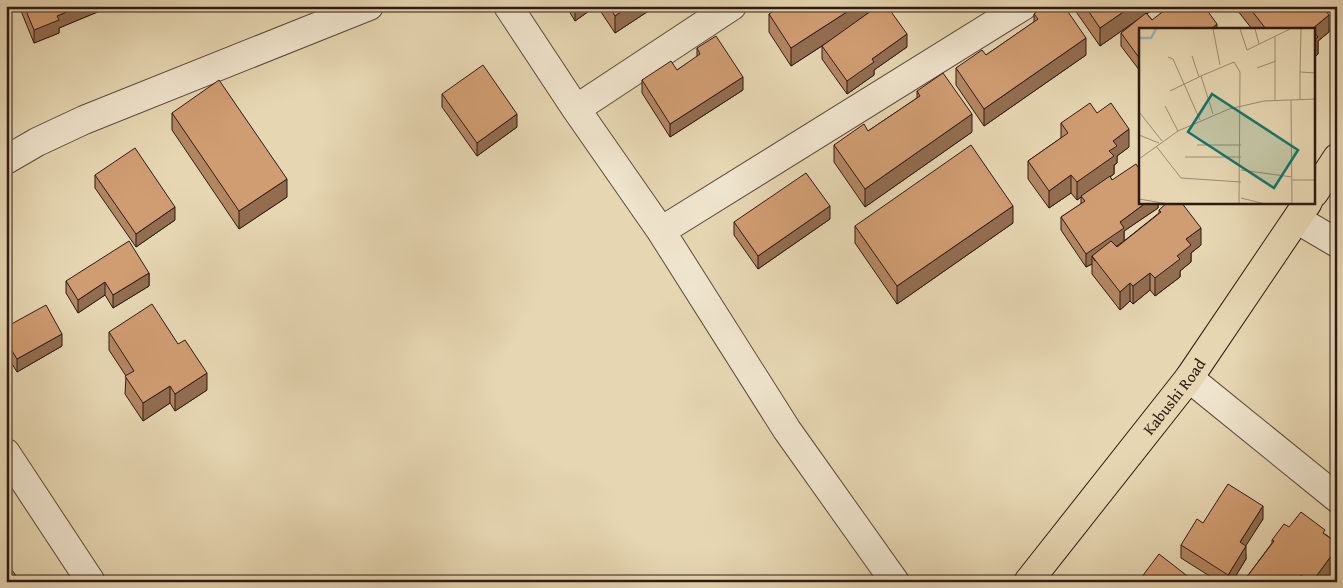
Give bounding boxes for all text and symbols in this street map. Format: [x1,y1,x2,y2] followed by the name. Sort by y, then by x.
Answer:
[1139,28,1316,204] inset map
[1137,353,1211,440] street label: Kabushi Road

